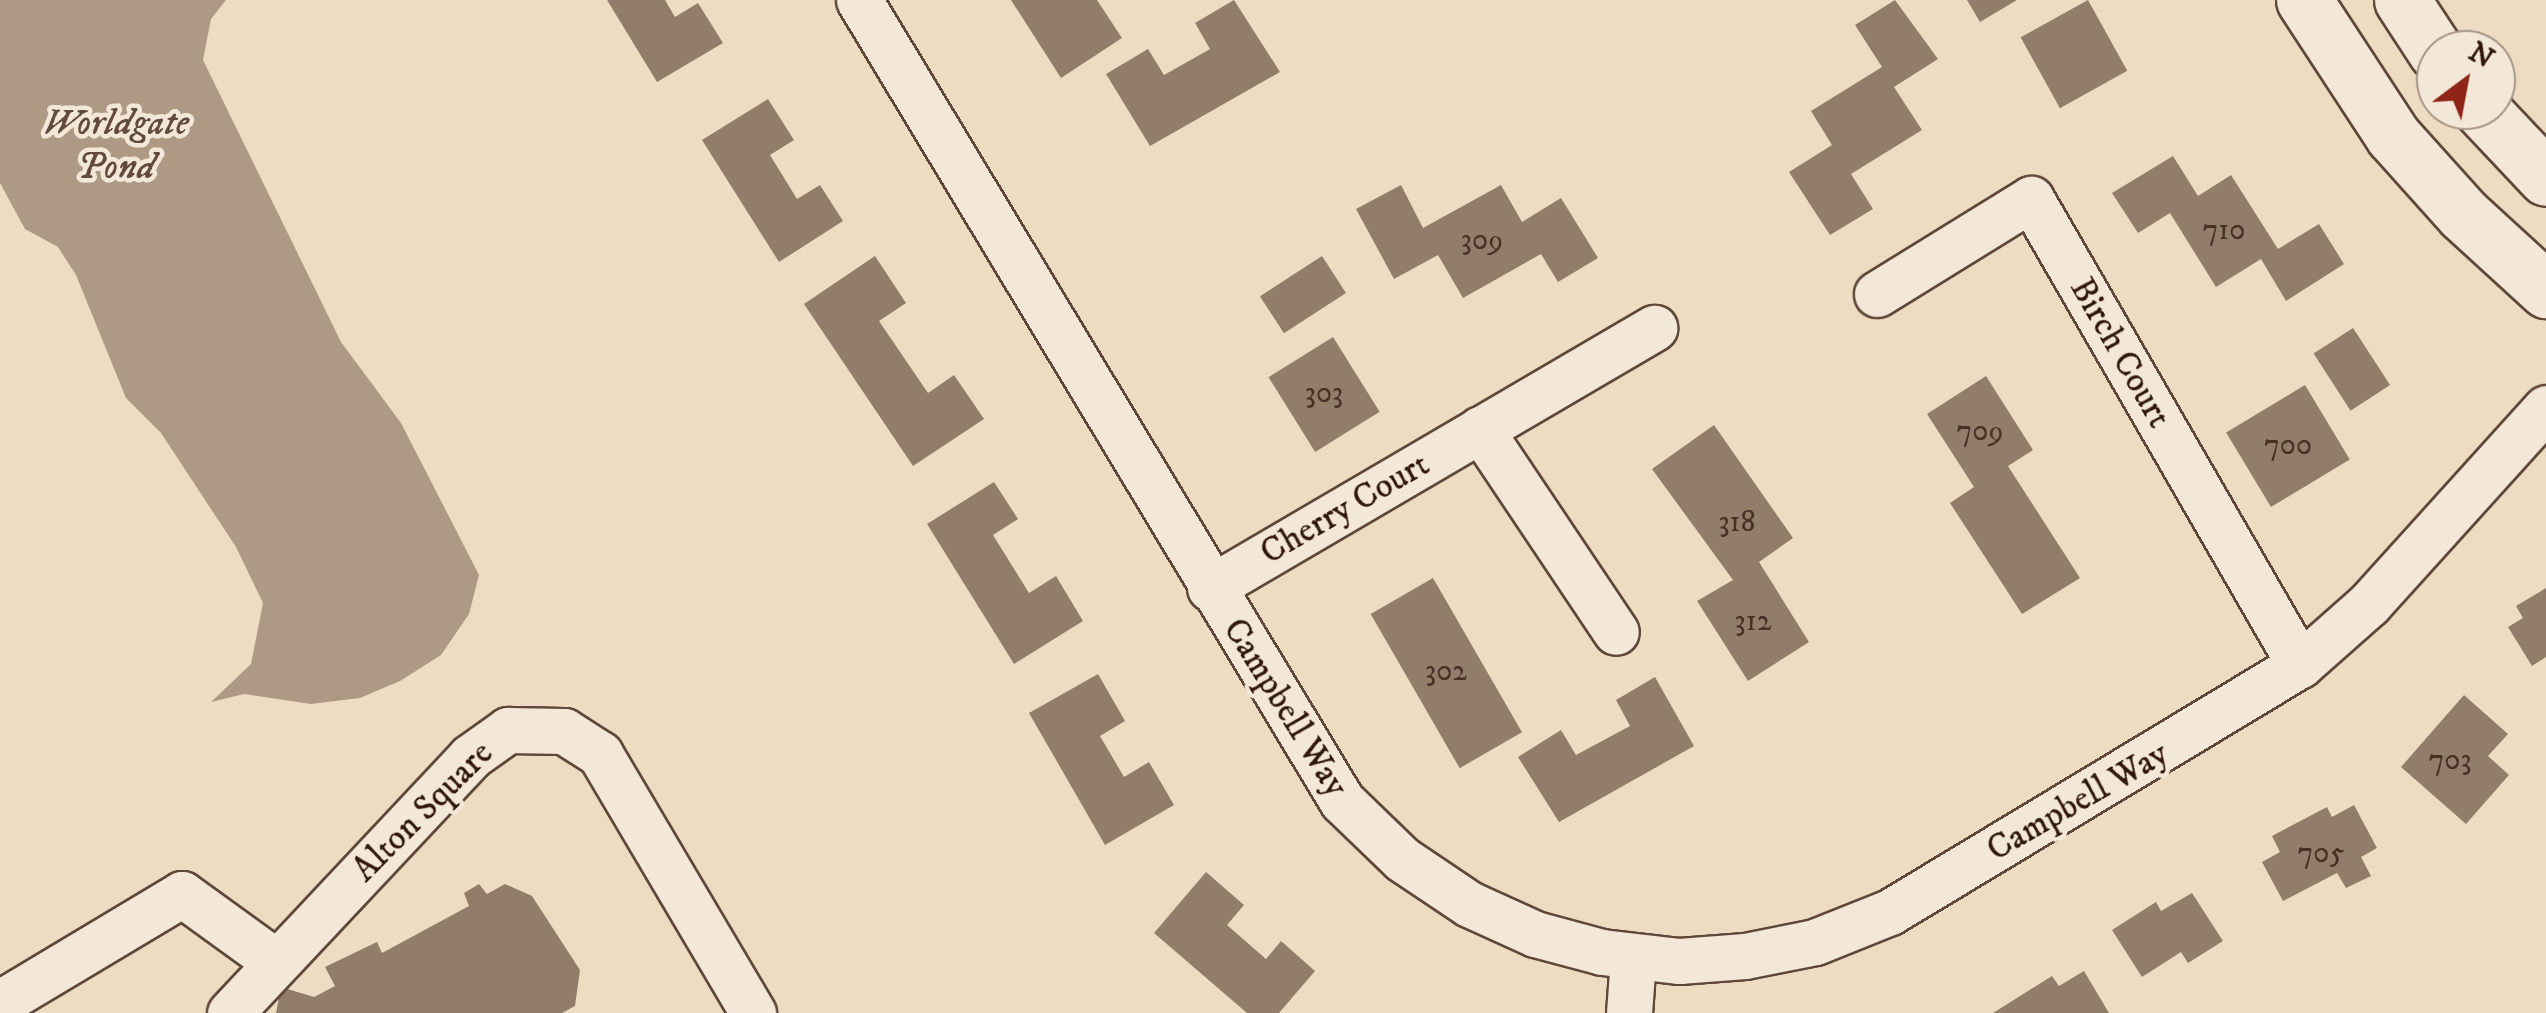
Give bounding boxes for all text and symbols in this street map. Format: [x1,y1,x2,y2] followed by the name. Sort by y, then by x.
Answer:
[2416,30,2516,130] north arrow
[2462,35,2500,77] text: N
[43,101,189,190] water label: Worldgate Pond
[2203,213,2245,249] house number: 710
[1461,223,1503,259] house number: 309
[2060,271,2180,435] street label: Birch Court
[1305,376,1343,412] house number: 303
[1957,414,2003,450] house number: 709
[2264,428,2312,464] house number: 700
[1253,444,1437,574] street label: Cherry Court
[1718,505,1756,541] house number: 318
[1735,604,1771,640] house number: 312
[1213,611,1357,805] street label: Campbell Way
[1425,654,1467,690] house number: 302
[344,733,502,891] street label: Alton Square
[1980,733,2176,871] street label: Campbell Way
[2428,743,2472,779] house number: 703
[2298,836,2344,872] house number: 705

